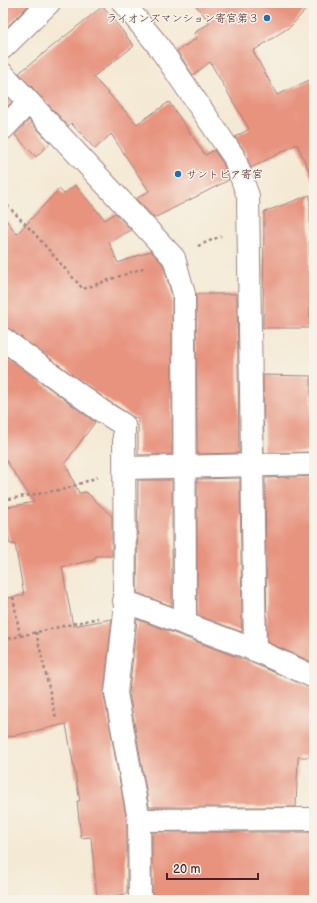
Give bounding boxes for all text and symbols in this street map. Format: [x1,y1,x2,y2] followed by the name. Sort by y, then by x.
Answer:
[106,12,259,25] place label: ライオンズマンション寄宮第３
[262,13,272,23] marker: ライオンズマンション寄宮第３
[186,168,263,181] place label: サントピア寄宮
[173,169,183,179] marker: サントピア寄宮
[167,855,258,881] scale bar
[173,862,200,877] text: 20 m

